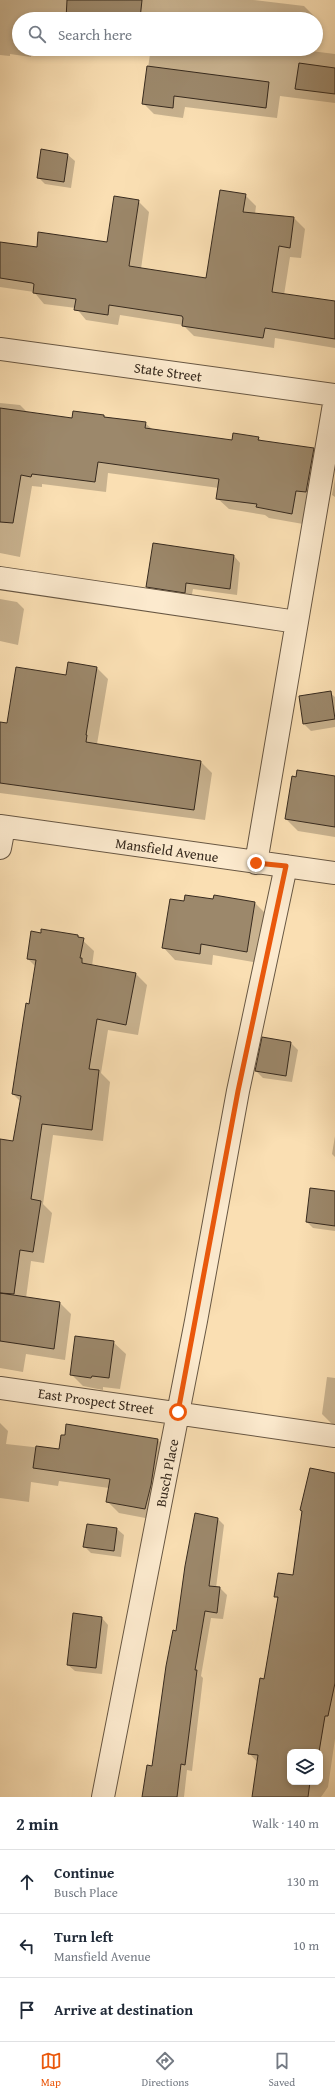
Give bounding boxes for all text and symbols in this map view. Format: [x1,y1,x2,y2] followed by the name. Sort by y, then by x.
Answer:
[12,12,323,56] search box
[26,23,48,45] icon: search
[58,24,132,45] text: Search here
[133,357,203,387] street label: State Street
[114,833,220,867] street label: Mansfield Avenue
[247,854,265,872] route end
[37,1383,155,1419] street label: East Prospect Street
[169,1403,187,1421] route start
[151,1437,183,1509] street label: Busch Place
[287,1749,323,1785] map controls
[287,1749,323,1785] button: layers
[16,1811,58,1836] text: 2 min
[252,1814,319,1833] text: Walk · 140 m
[54,1862,115,1883] text: Continue
[16,1871,38,1893] icon: ahead
[287,1872,319,1891] text: 130 m
[54,1883,118,1902] text: Busch Place
[54,1926,113,1947] text: Turn left
[16,1935,38,1957] icon: left
[293,1936,319,1955] text: 10 m
[54,1947,151,1966] text: Mansfield Avenue
[16,1999,38,2021] icon: arrive
[54,1999,193,2020] text: Arrive at destination
[40,2050,62,2090] tab: Map
[142,2050,189,2090] tab: Directions
[268,2050,295,2090] tab: Saved

